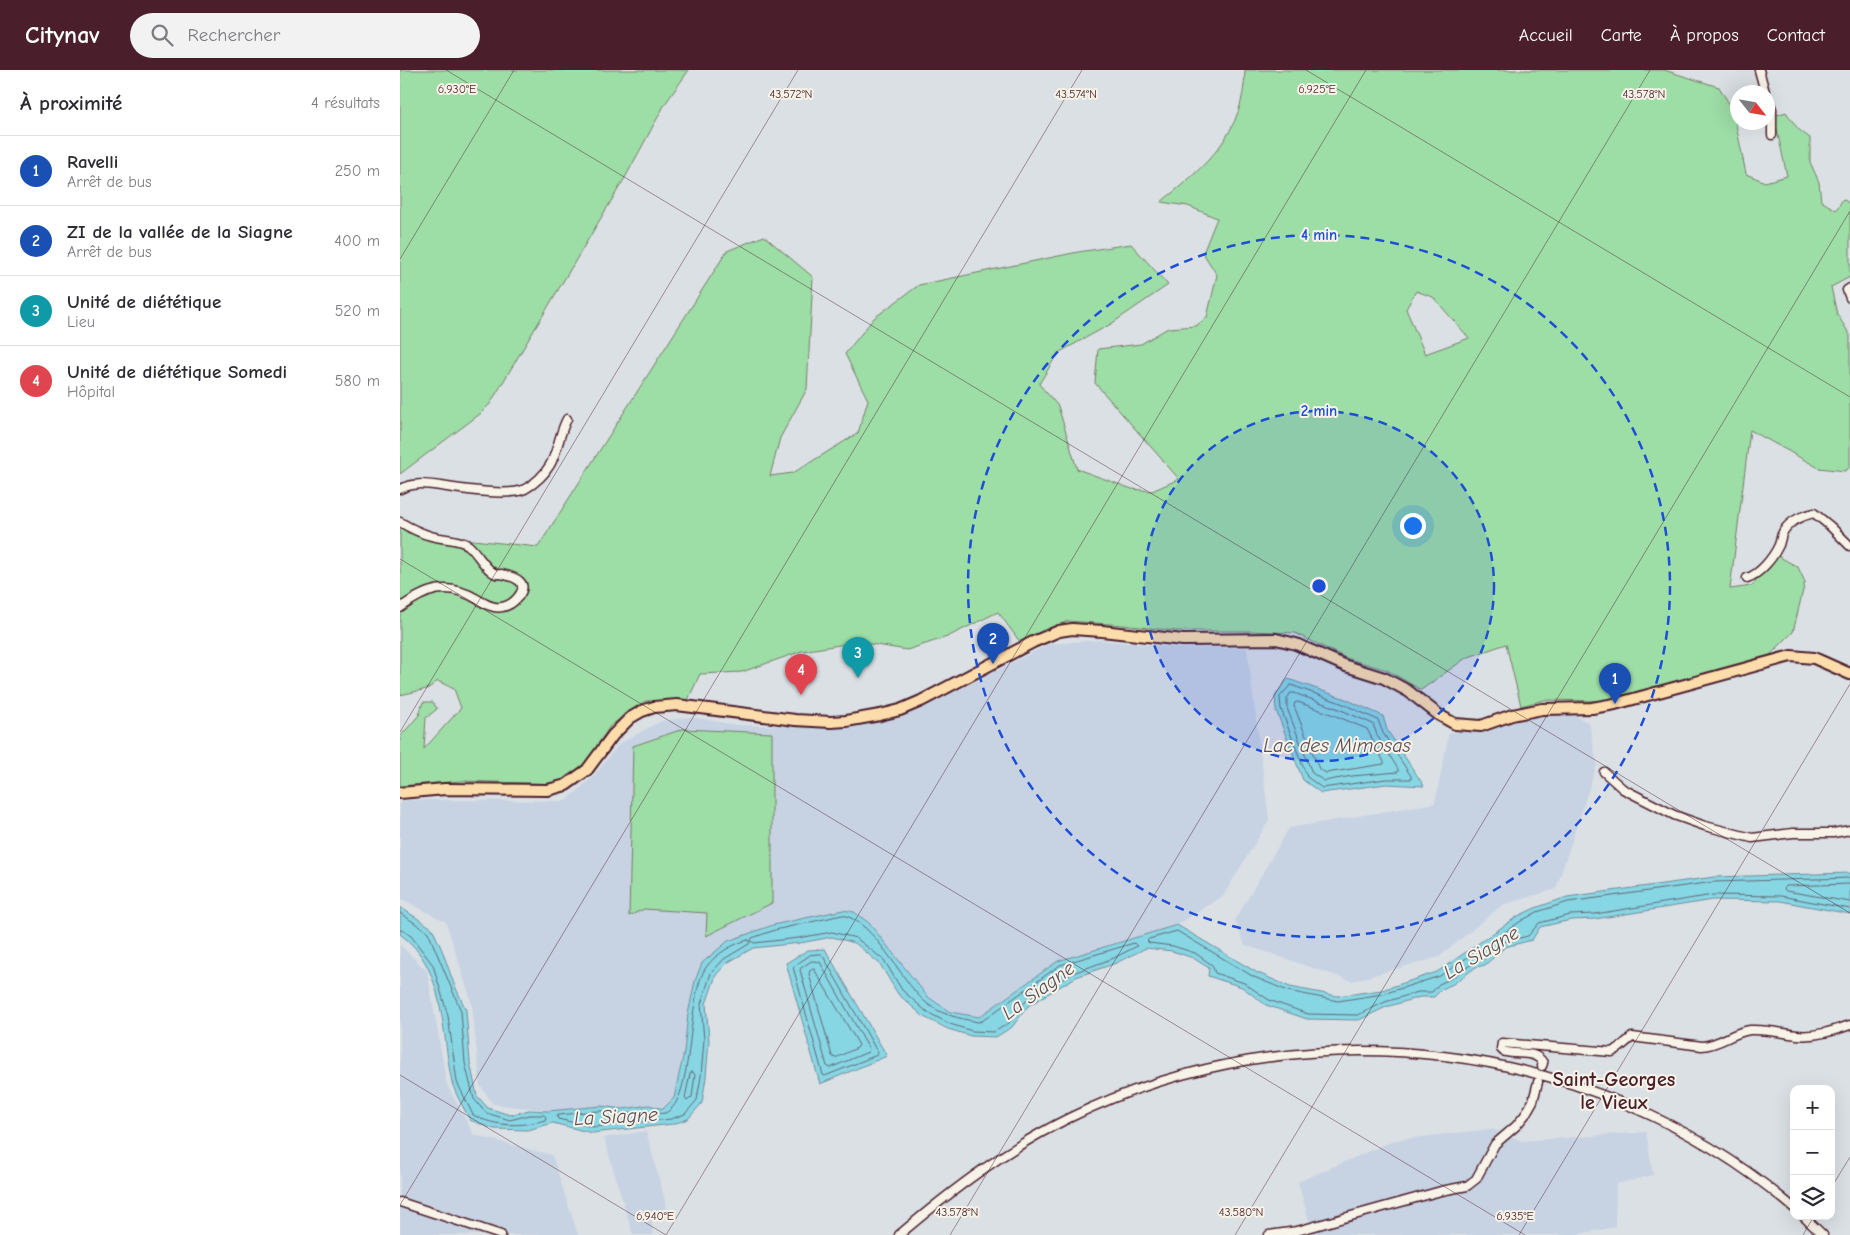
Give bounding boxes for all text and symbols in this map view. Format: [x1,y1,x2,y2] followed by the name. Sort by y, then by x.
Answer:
[130,13,480,58] search box
[25,21,100,49] text: Citynav
[148,21,176,49] icon: search
[188,24,280,46] text: Rechercher
[1519,25,1573,46] text: Accueil
[1601,25,1642,46] text: Carte
[1670,25,1739,46] text: À propos
[1767,25,1825,46] text: Contact
[438,82,476,96] text: 6.930°E
[1298,82,1336,96] text: 6.925°E
[1730,85,1775,130] north arrow
[769,87,813,101] text: 43.572°N
[1055,87,1097,101] text: 43.574°N
[1623,87,1665,101] text: 43.578°N
[20,91,122,115] text: À proximité
[311,94,380,112] text: 4 résultats
[67,151,118,173] text: Ravelli
[33,162,39,180] text: 1
[335,162,380,180] text: 250 m
[67,173,152,191] text: Arrêt de bus
[67,221,293,243] text: ZI de la vallée de la Siagne
[1301,226,1337,244] text: 4 min
[32,232,40,250] text: 2
[334,232,380,250] text: 400 m
[67,243,152,261] text: Arrêt de bus
[67,291,221,313] text: Unité de diététique
[32,302,40,320] text: 3
[335,302,380,320] text: 520 m
[67,313,95,331] text: Lieu
[67,361,287,383] text: Unité de diététique Somedi
[32,372,40,390] text: 4
[335,372,380,390] text: 580 m
[67,383,115,401] text: Hôpital
[1301,402,1337,420] text: 2 min
[1400,513,1426,539] your location
[1310,577,1328,595] centre of rings
[977,623,1009,664] pin: 2
[842,637,874,678] pin: 3
[785,654,817,695] pin: 4
[1599,663,1631,704] pin: 1
[1263,734,1411,757] water label: Lac des Mimosas
[1439,921,1523,984] water label: La Siagne
[997,956,1079,1024] water label: La Siagne
[1553,1068,1675,1114] district label: Saint-Georges le Vieux
[1790,1085,1835,1220] map controls
[1790,1085,1835,1130] button: +
[573,1103,659,1130] water label: La Siagne
[1790,1130,1835,1175] button: −
[1790,1175,1835,1220] button: layers
[936,1205,978,1219] text: 43.578°N
[1219,1205,1263,1219] text: 43.580°N
[636,1209,674,1223] text: 6.940°E
[1496,1209,1534,1223] text: 6.935°E

